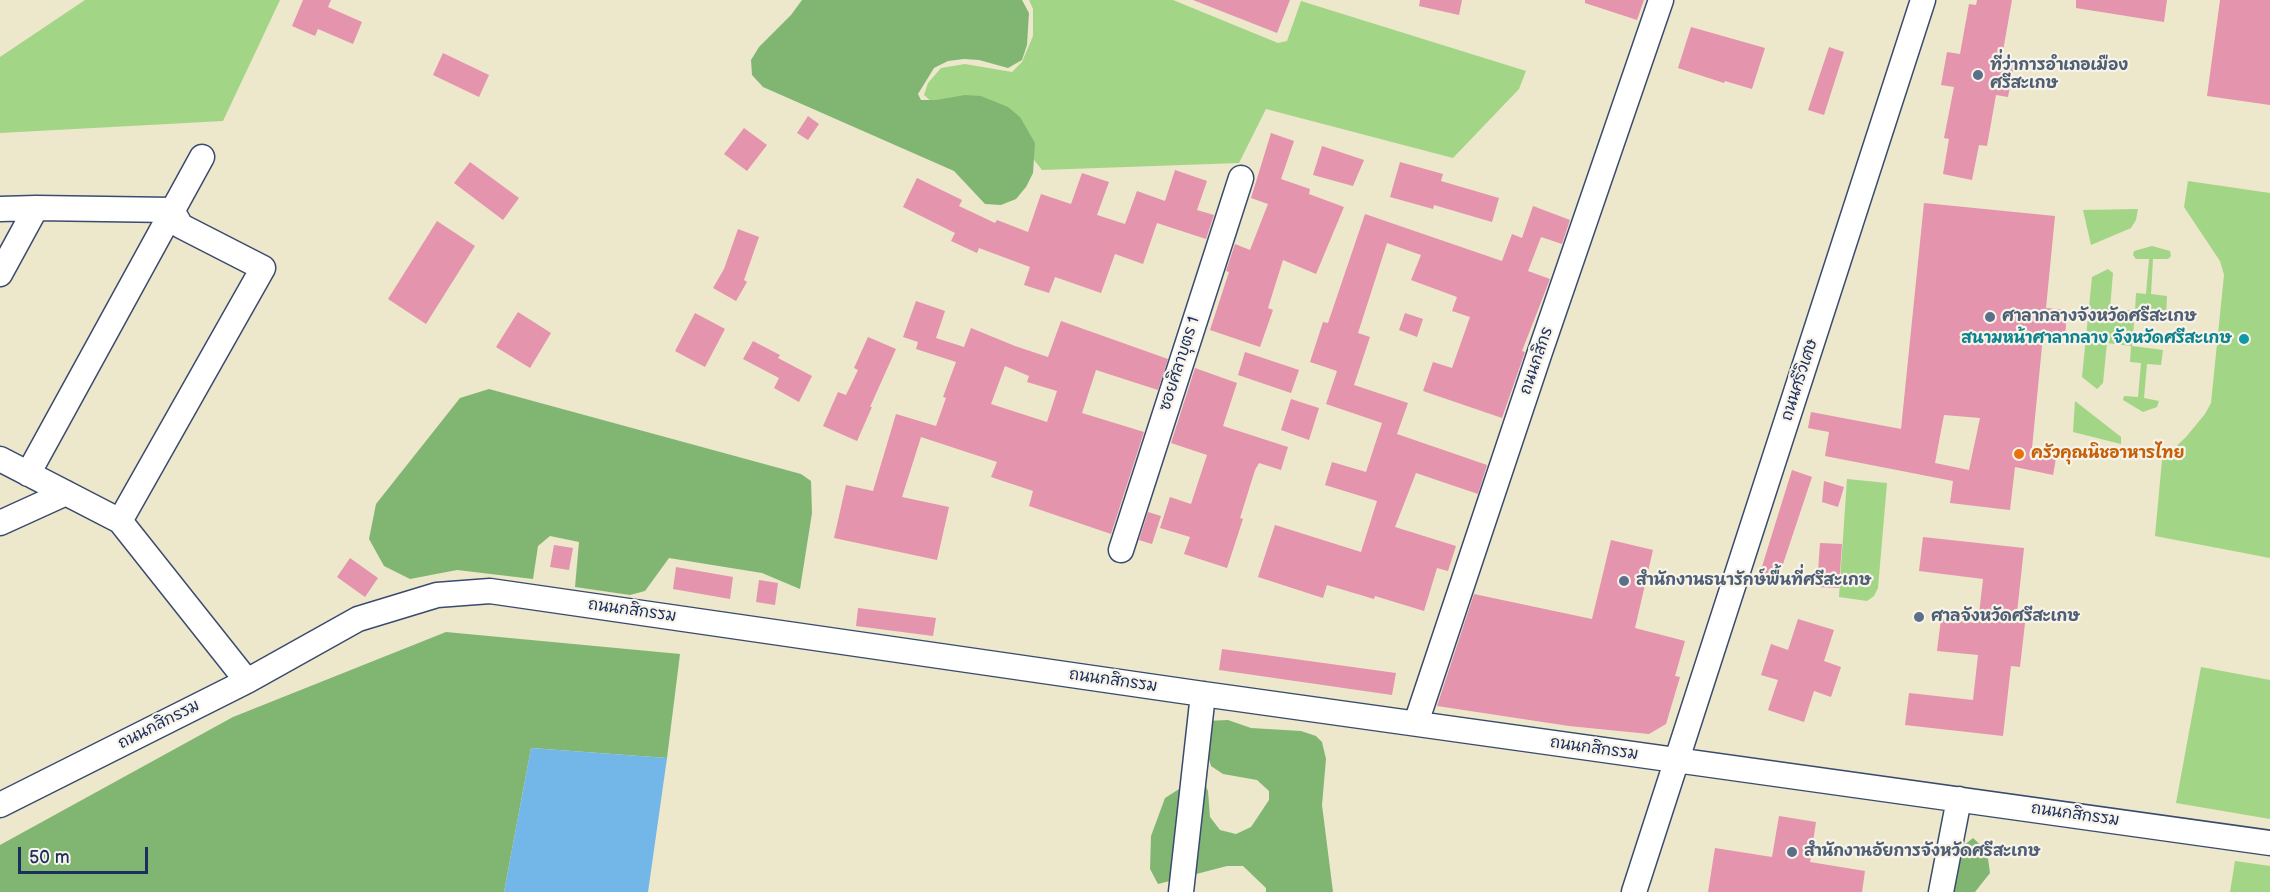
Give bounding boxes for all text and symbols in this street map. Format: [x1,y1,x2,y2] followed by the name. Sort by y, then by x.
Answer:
[1990,56,2128,94] place label: ที่ว่าการอำเภอเมือง ศรีสะเกษ
[1971,68,1985,82] marker: ที่ว่าการอำเภอเมือง ศรีสะเกษ
[2002,307,2197,327] place label: ศาลากลางจังหวัดศรีสะเกษ
[1983,310,1997,324] marker: ศาลากลางจังหวัดศรีสะเกษ
[1156,314,1204,414] street label: ซอยศิลาบุตร 1
[1516,325,1558,397] street label: ถนนกสิกร
[1961,329,2232,349] place label: สนามหน้าศาลากลาง จังหวัดศรีสะเกษ
[2237,332,2251,346] marker: สนามหน้าศาลากลาง จังหวัดศรีสะเกษ
[1778,337,1822,423] street label: ถนนศรีวิเศษ
[2031,444,2184,464] place label: ครัวคุณนิชอาหารไทย
[2012,447,2026,461] marker: ครัวคุณนิชอาหารไทย
[1636,571,1871,591] place label: สำนักงานธนารักษ์พื้นที่ศรีสะเกษ
[1617,574,1631,588] marker: สำนักงานธนารักษ์พื้นที่ศรีสะเกษ
[587,595,677,627] street label: ถนนกสิกรรม
[1931,607,2080,627] place label: ศาลจังหวัดศรีสะเกษ
[1912,610,1926,624] marker: ศาลจังหวัดศรีสะเกษ
[1068,665,1158,697] street label: ถนนกสิกรรม
[115,696,203,754] street label: ถนนกสิกรรม
[1549,733,1639,765] street label: ถนนกสิกรรม
[2030,799,2120,831] street label: ถนนกสิกรรม
[21,835,152,873] scale bar
[1804,842,2040,862] place label: สำนักงานอัยการจังหวัดศรีสะเกษ
[1785,845,1799,859] marker: สำนักงานอัยการจังหวัดศรีสะเกษ
[29,847,70,868] text: 50 m

